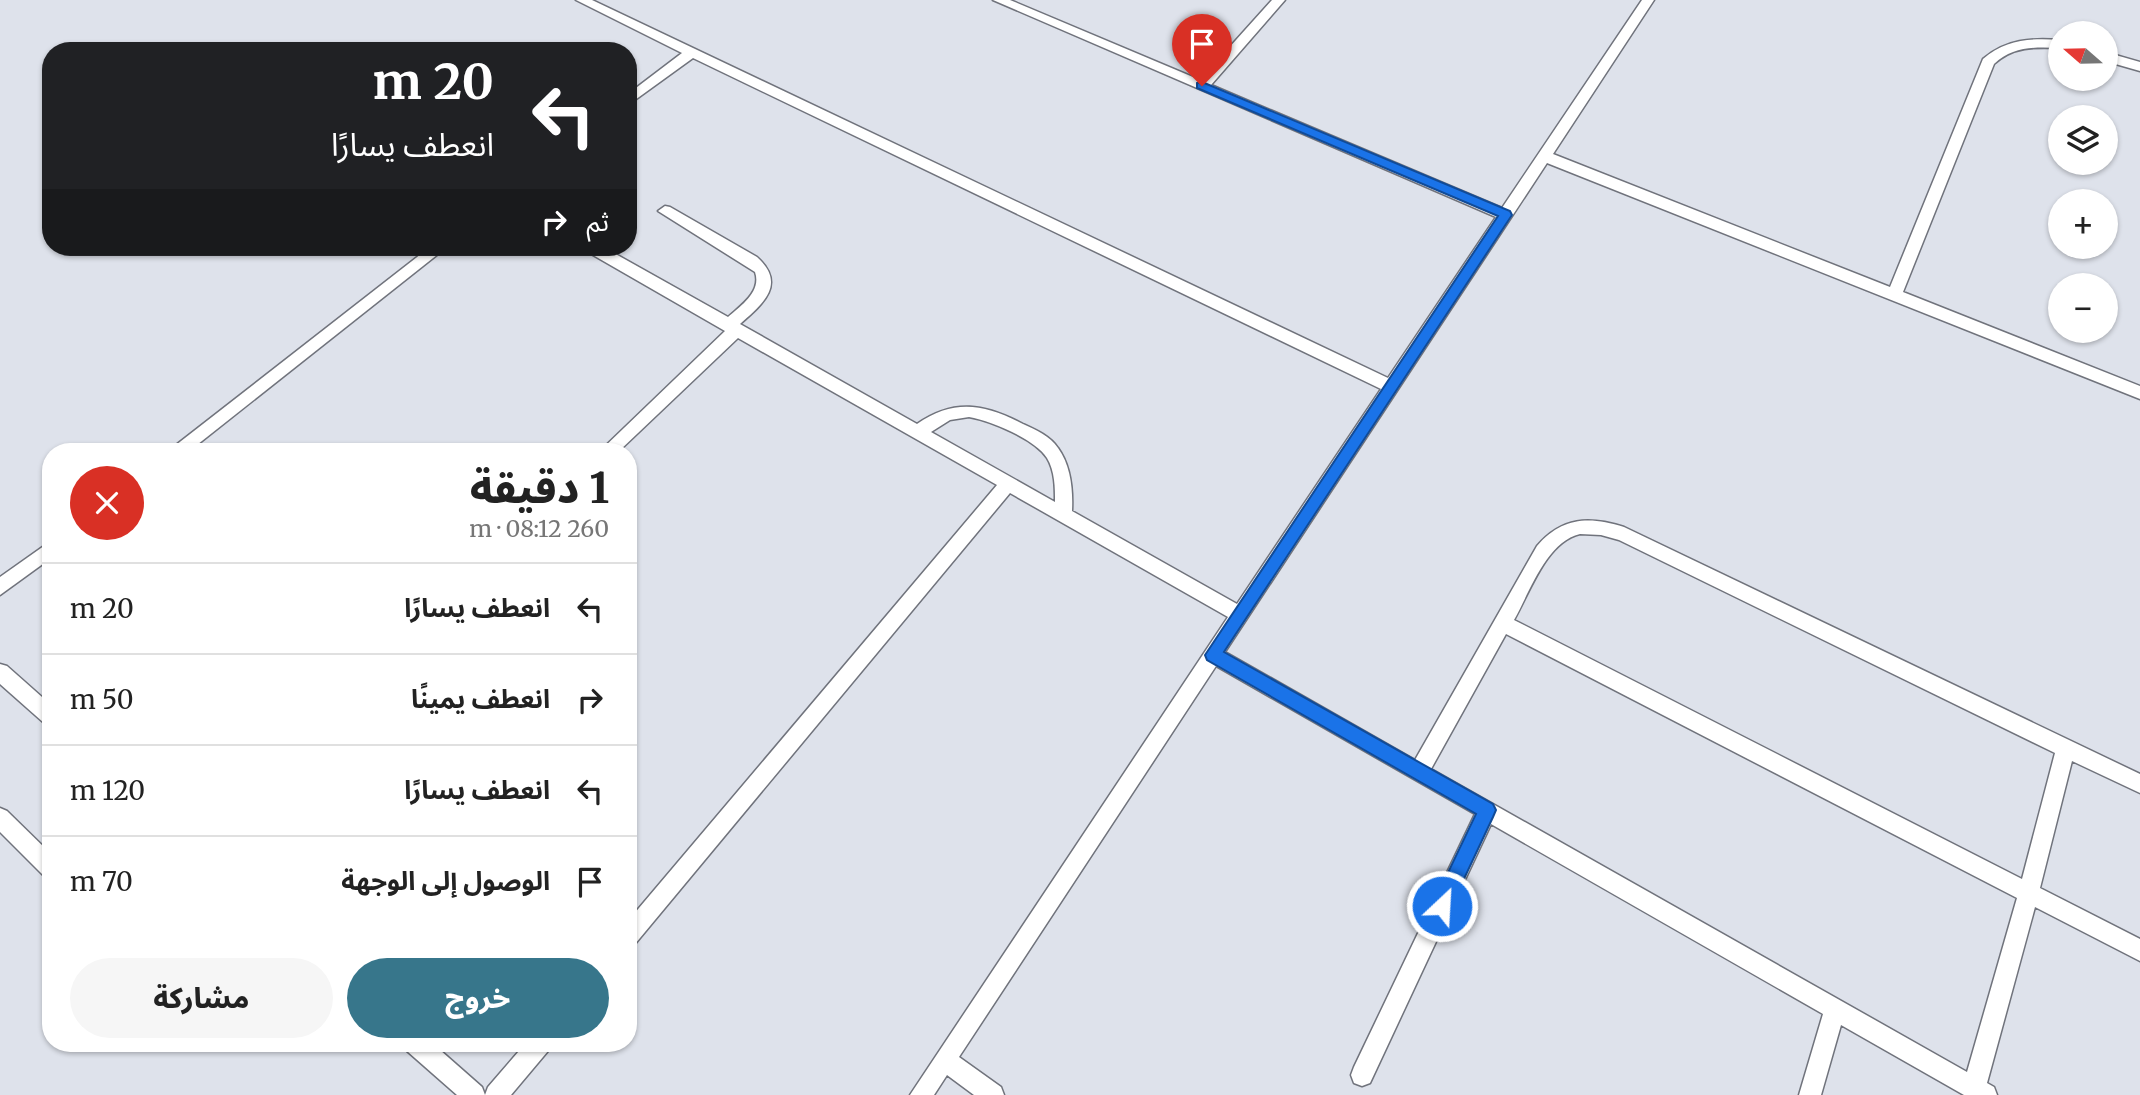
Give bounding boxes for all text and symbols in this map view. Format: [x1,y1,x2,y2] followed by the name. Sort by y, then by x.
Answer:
[1172,14,1232,86] pin
[2048,21,2118,91] north arrow
[2048,21,2118,343] map controls
[1183,25,1221,63] icon: arrive
[373,51,494,112] text: 20 m
[518,70,609,161] icon: left
[2048,105,2118,175] button: layers
[331,125,494,165] text: انعطف يسارًا
[2048,189,2118,259] button: +
[535,203,573,241] icon: right
[587,205,609,238] text: ثم
[2048,273,2118,343] button: −
[470,462,609,514] text: 1 دقيقة
[70,466,144,540] button: close
[469,514,609,543] text: 260 m · 08:12
[571,590,609,628] icon: left
[404,591,550,624] text: انعطف يسارًا
[70,592,134,625] text: 20 m
[571,681,609,719] icon: right
[411,682,550,715] text: انعطف يمينًا
[70,683,134,716] text: 50 m
[571,772,609,810] icon: left
[404,773,550,806] text: انعطف يسارًا
[70,774,145,807] text: 120 m
[571,863,609,901] icon: arrive
[341,864,550,897] text: الوصول إلى الوجهة
[70,865,133,898] text: 70 m
[1405,869,1479,943] position arrow
[70,958,333,1038] button: مشاركة
[347,958,609,1038] button: خروج

